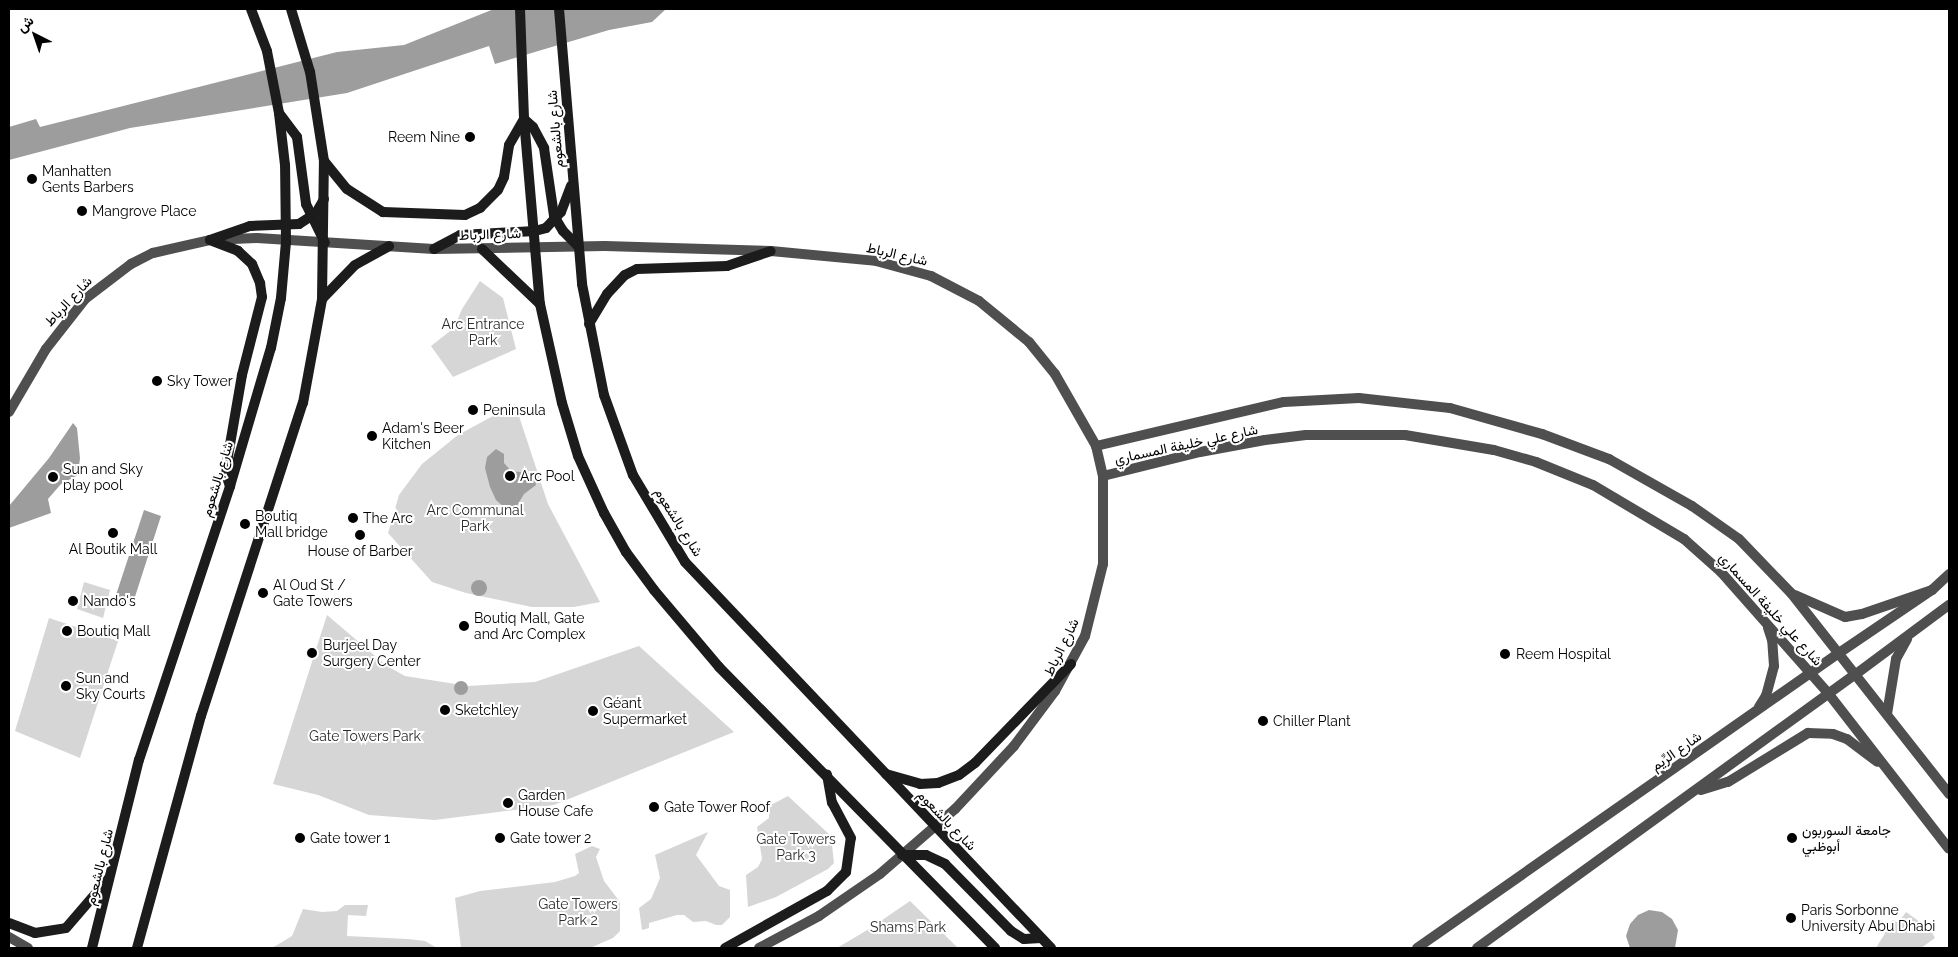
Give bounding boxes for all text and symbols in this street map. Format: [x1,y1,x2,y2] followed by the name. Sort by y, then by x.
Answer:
[10,10,60,60] north arrow
[14,12,37,35] text: ش
[543,89,567,169] street label: شارع بالشعوم
[388,129,460,145] place label: Reem Nine
[464,131,476,143] marker: Reem Nine
[42,163,134,196] place label: Manhatten Gents Barbers
[26,173,38,185] marker: Manhatten Gents Barbers
[92,203,196,219] place label: Mangrove Place
[76,205,88,217] marker: Mangrove Place
[459,225,521,243] street label: شارع الرباط
[865,239,929,269] street label: شارع الرباط
[41,273,95,329] street label: شارع الرباط
[441,316,525,348] park label: Arc Entrance Park
[167,373,233,389] place label: Sky Tower
[151,375,163,387] marker: Sky Tower
[483,402,546,418] place label: Peninsula
[467,404,479,416] marker: Peninsula
[382,420,464,452] place label: Adam's Beer Kitchen
[1113,421,1259,467] street label: شارع علي خليفة المسماري
[366,430,378,442] marker: Adam's Beer Kitchen
[198,439,236,519] street label: شارع بالشعوم
[63,461,143,494] place label: Sun and Sky play pool
[520,468,574,484] place label: Arc Pool
[504,470,516,482] marker: Arc Pool
[47,471,59,483] marker: Sun and Sky play pool
[651,485,707,559] street label: شارع بالشعوم
[427,502,523,534] park label: Arc Communal Park
[255,508,328,540] place label: Boutiq Mall bridge
[363,510,413,526] place label: The Arc
[347,512,359,524] marker: The Arc
[239,518,251,530] marker: Boutiq Mall bridge
[107,527,119,539] marker: Al Boutik Mall
[354,529,366,541] marker: House of Barber
[69,541,157,557] place label: Al Boutik Mall
[307,543,413,559] place label: House of Barber
[1716,549,1826,669] street label: شارع علي خليفة المسماري
[273,577,353,610] place label: Al Oud St / Gate Towers
[257,587,269,599] marker: Al Oud St / Gate Towers
[83,593,136,609] place label: Nando's
[67,595,79,607] marker: Nando's
[474,610,586,642] place label: Boutiq Mall, Gate and Arc Complex
[1040,615,1082,679] street label: شارع الرباط
[458,620,470,632] marker: Boutiq Mall, Gate and Arc Complex
[77,623,150,639] place label: Boutiq Mall
[61,625,73,637] marker: Boutiq Mall
[323,637,421,670] place label: Burjeel Day Surgery Center
[305,646,319,660] marker: Burjeel Day Surgery Center
[1516,646,1611,662] place label: Reem Hospital
[1498,647,1512,661] marker: Reem Hospital
[76,670,146,702] place label: Sun and Sky Courts
[60,680,72,692] marker: Sun and Sky Courts
[603,695,687,728] place label: Géant Supermarket
[455,702,519,718] place label: Sketchley
[439,704,451,716] marker: Sketchley
[587,705,599,717] marker: Géant Supermarket
[1273,713,1351,729] place label: Chiller Plant
[1257,715,1269,727] marker: Chiller Plant
[309,728,421,744] park label: Gate Towers Park
[1648,728,1704,774] street label: شارع الرِّيم
[914,786,980,854] street label: شارع بالشعوم
[518,787,593,820] place label: Garden House Cafe
[502,797,514,809] marker: Garden House Cafe
[664,799,771,815] place label: Gate Tower Roof
[648,801,660,813] marker: Gate Tower Roof
[1802,822,1891,854] place label: جامعة السوربون أبوظبي
[81,827,117,907] street label: شارع بالشعوم
[310,830,390,846] place label: Gate tower 1
[510,830,592,846] place label: Gate tower 2
[756,831,836,864] park label: Gate Towers Park 3
[294,832,306,844] marker: Gate tower 1
[494,832,506,844] marker: Gate tower 2
[1786,832,1798,844] marker: جامعة السوربون أبوظبي
[538,896,618,929] park label: Gate Towers Park 2
[1801,902,1936,934] place label: Paris Sorbonne University Abu Dhabi
[1785,912,1797,924] marker: Paris Sorbonne University Abu Dhabi
[870,919,946,935] park label: Shams Park

